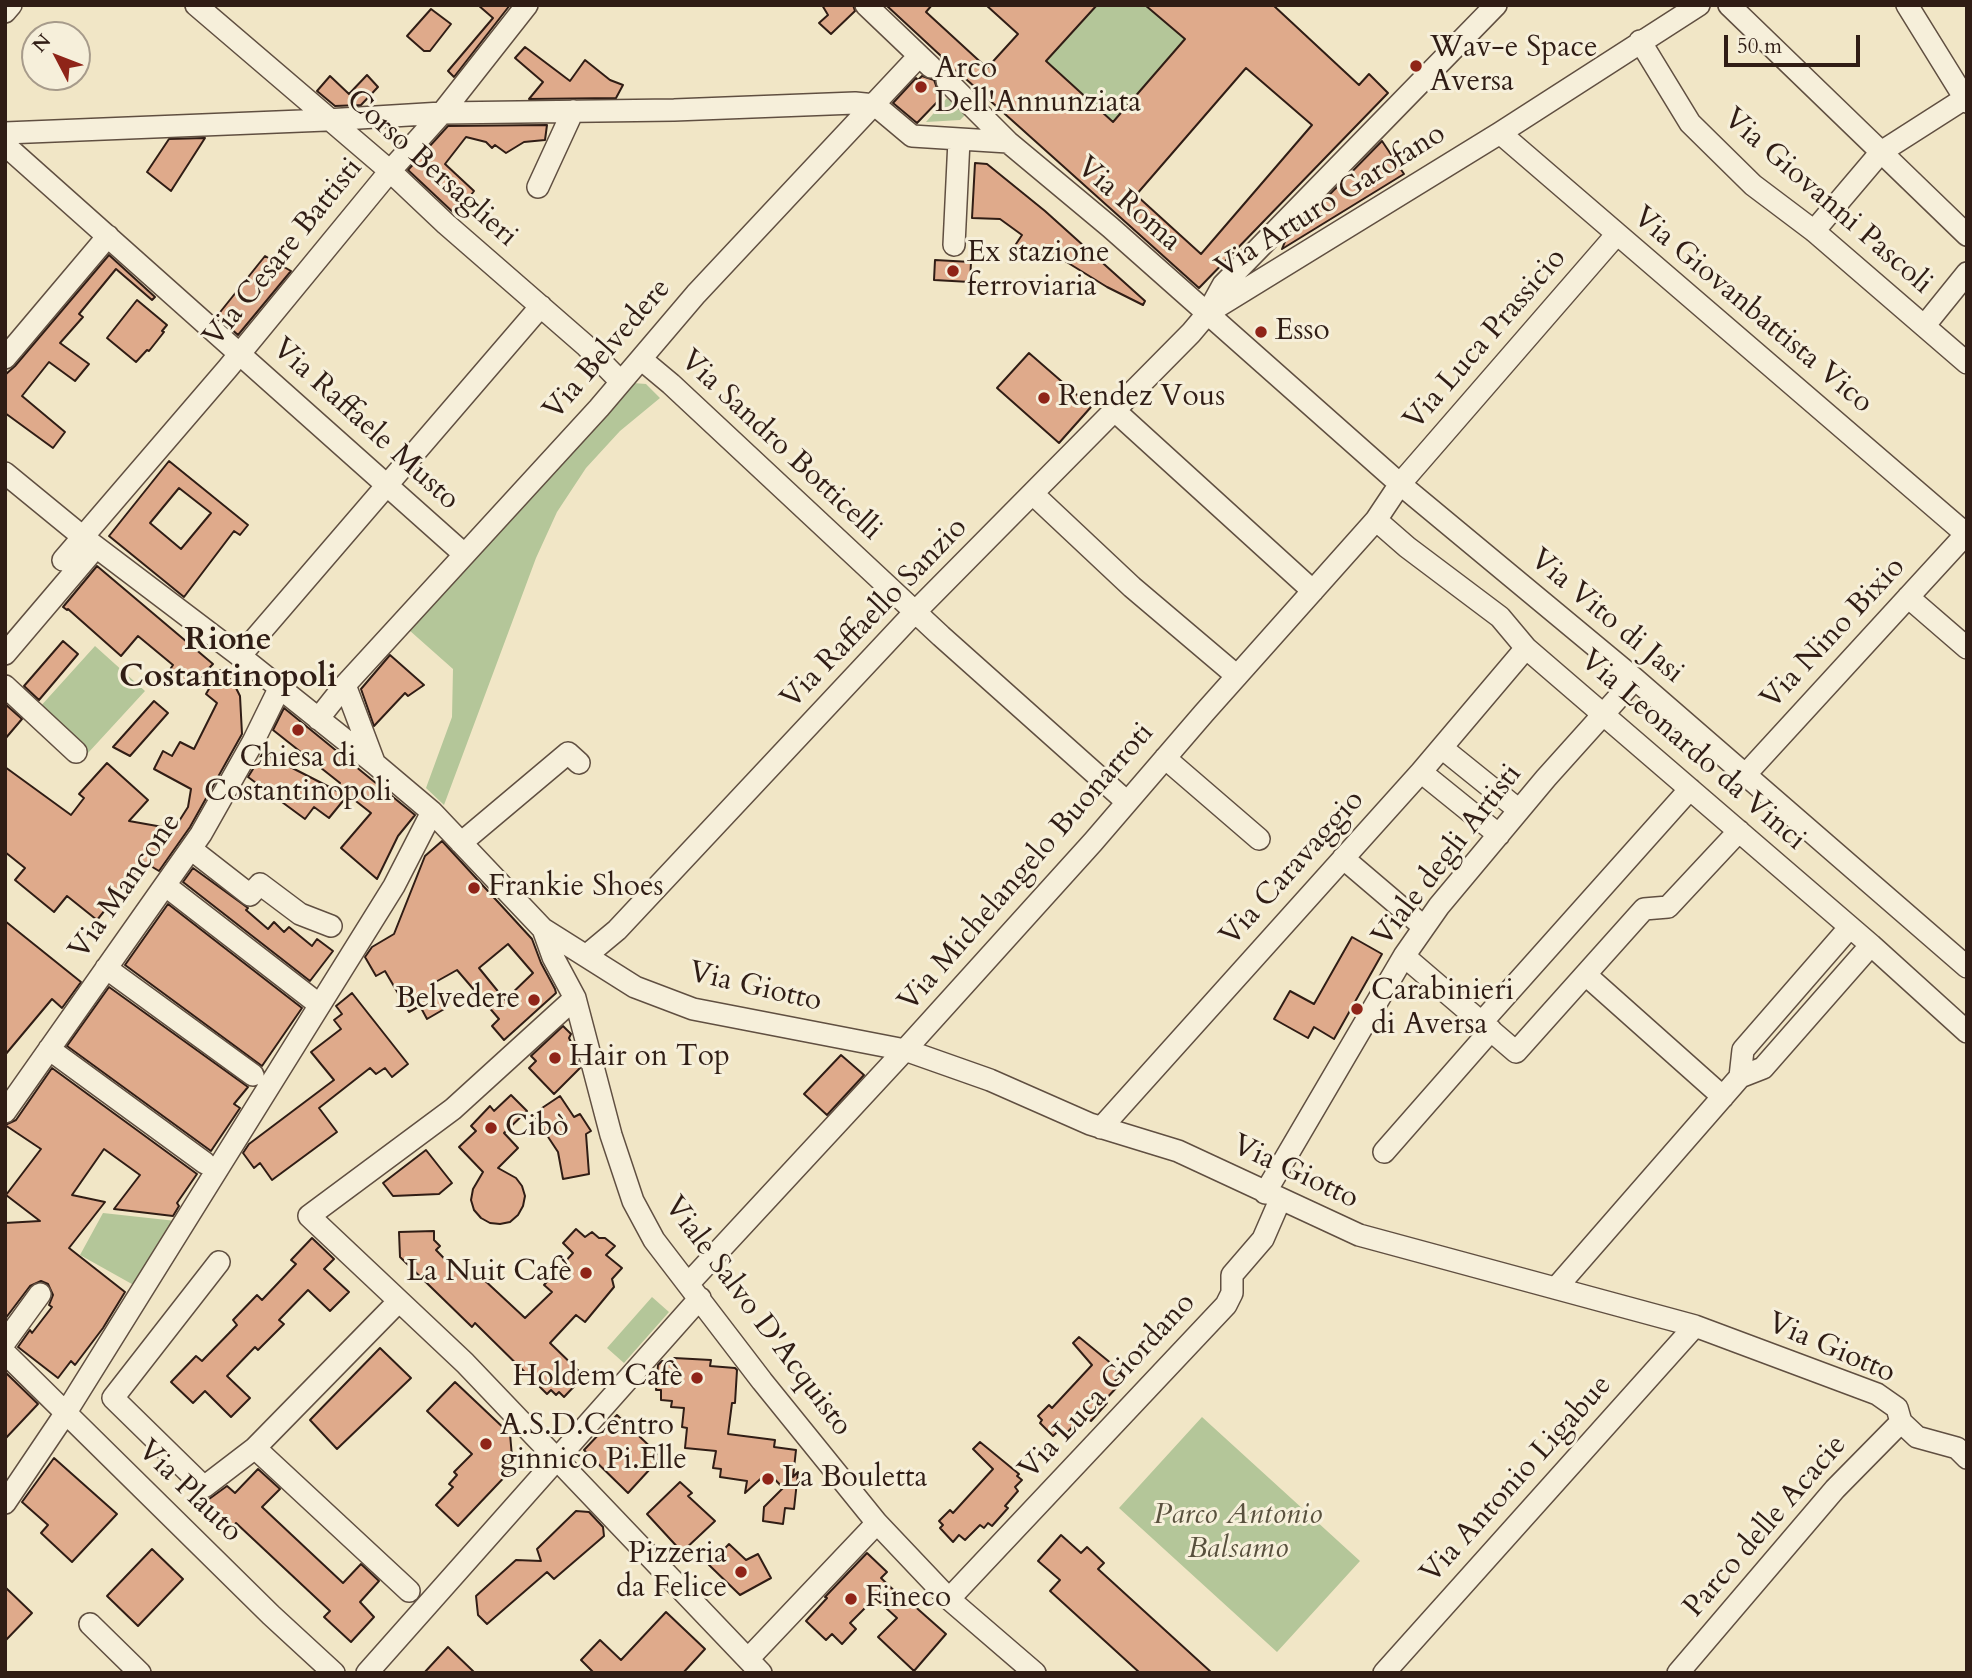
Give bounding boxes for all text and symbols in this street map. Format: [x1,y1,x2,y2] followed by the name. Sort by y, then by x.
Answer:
[21,21,91,91] north arrow
[1727,21,1864,65] scale bar
[27,28,57,58] text: N
[1430,31,1598,102] place label: Wav-e Space Aversa
[1737,32,1782,61] text: 50 m
[935,52,1141,122] place label: Arco Dell'Annunziata
[1408,58,1424,74] marker: Wav-e Space Aversa
[913,79,929,95] marker: Arco Dell'Annunziata
[338,83,524,255] street label: Corso Bersaglieri
[1715,101,1939,303] street label: Via Giovanni Pascoli
[1209,117,1453,287] street label: Via Arturo Garofano
[1068,150,1188,260] street label: Via Roma
[197,151,371,355] street label: Via Cesare Battisti
[1625,200,1879,422] street label: Via Giovanbattista Vico
[967,236,1110,306] place label: Ex stazione ferroviaria
[1397,242,1575,438] street label: Via Luca Prassicio
[945,263,961,279] marker: Ex stazione ferroviaria
[537,272,679,428] street label: Via Belvedere
[1275,314,1330,350] place label: Esso
[1253,324,1269,340] marker: Esso
[264,331,466,519] street label: Via Raffaele Musto
[672,343,888,549] street label: Via Sandro Botticelli
[1058,380,1225,416] place label: Rendez Vous
[1036,390,1052,406] marker: Rendez Vous
[774,511,976,717] street label: Via Raffaello Sanzio
[1522,542,1690,692] street label: Via Vito di Jasi
[1754,550,1914,718] street label: Via Nino Bixio
[119,623,337,698] district label: Rione Costantinopoli
[1572,643,1812,859] street label: Via Leonardo da Vinci
[892,716,1162,1020] street label: Via Michelangelo Buonarroti
[290,722,306,738] marker: Chiesa di Costantinopoli
[204,741,392,812] place label: Chiesa di Costantinopoli
[1366,758,1530,954] street label: Viale degli Artisti
[1213,783,1373,955] street label: Via Caravaggio
[62,807,190,967] street label: Via Mancone
[488,870,664,906] place label: Frankie Shoes
[466,880,482,896] marker: Frankie Shoes
[685,955,825,1021] street label: Via Giotto
[1371,974,1514,1044] place label: Carabinieri di Aversa
[395,982,520,1018] place label: Belvedere
[526,992,542,1008] marker: Belvedere
[1349,1001,1365,1017] marker: Carabinieri di Aversa
[569,1040,730,1076] place label: Hair on Top
[547,1050,563,1066] marker: Hair on Top
[505,1110,569,1146] place label: Cibò
[483,1120,499,1136] marker: Cibò
[1226,1128,1364,1218] street label: Via Giotto
[655,1190,859,1444] street label: Viale Salvo D'Acquisto
[406,1255,572,1291] place label: La Nuit Cafè
[578,1265,594,1281] marker: La Nuit Cafè
[1012,1286,1204,1488] street label: Via Luca Giordano
[1762,1306,1900,1392] street label: Via Giotto
[512,1360,683,1396] place label: Holdem Cafè
[1414,1368,1620,1592] street label: Via Antonio Ligabue
[689,1370,705,1386] marker: Holdem Cafè
[500,1409,687,1480] place label: A.S.D.Centro ginnico Pi.Elle
[1677,1428,1855,1626] street label: Parco delle Acacie
[129,1433,249,1551] street label: Via Plauto
[478,1436,494,1452] marker: A.S.D.Centro ginnico Pi.Elle
[782,1461,927,1497] place label: La Bouletta
[760,1471,776,1487] marker: La Bouletta
[1153,1498,1323,1568] park label: Parco Antonio Balsamo
[616,1537,727,1608] place label: Pizzeria da Felice
[733,1564,749,1580] marker: Pizzeria da Felice
[865,1581,951,1617] place label: Fineco
[843,1591,859,1607] marker: Fineco

